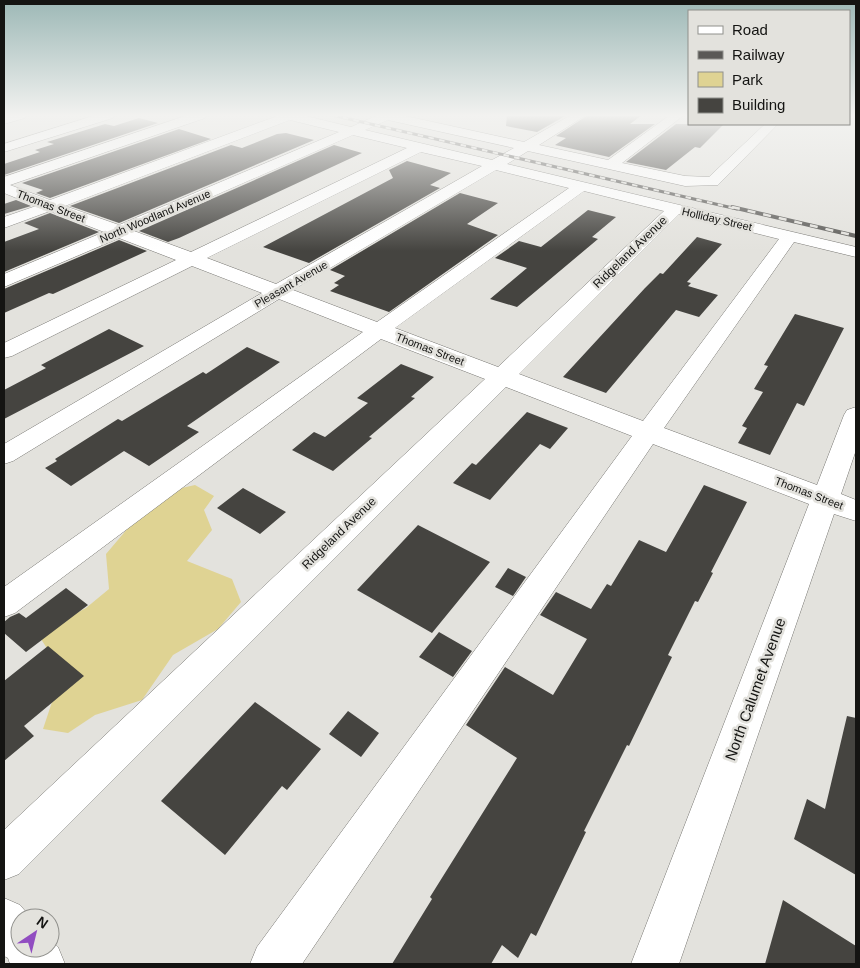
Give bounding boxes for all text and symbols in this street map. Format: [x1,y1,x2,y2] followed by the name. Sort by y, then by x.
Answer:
[688,10,850,125] legend
[732,21,768,38] text: Road
[732,46,785,63] text: Railway
[732,71,763,88] text: Park
[732,96,785,113] text: Building
[15,187,87,225] street label: Thomas Street
[98,187,212,245] street label: North Woodland Avenue
[681,205,753,233] street label: Holliday Street
[590,213,670,291] street label: Ridgeland Avenue
[252,258,330,310] street label: Pleasant Avenue
[394,330,466,368] street label: Thomas Street
[773,474,845,512] street label: Thomas Street
[299,494,379,572] street label: Ridgeland Avenue
[721,615,789,763] street label: North Calumet Avenue
[10,908,60,958] north arrow
[34,913,51,932] text: N

